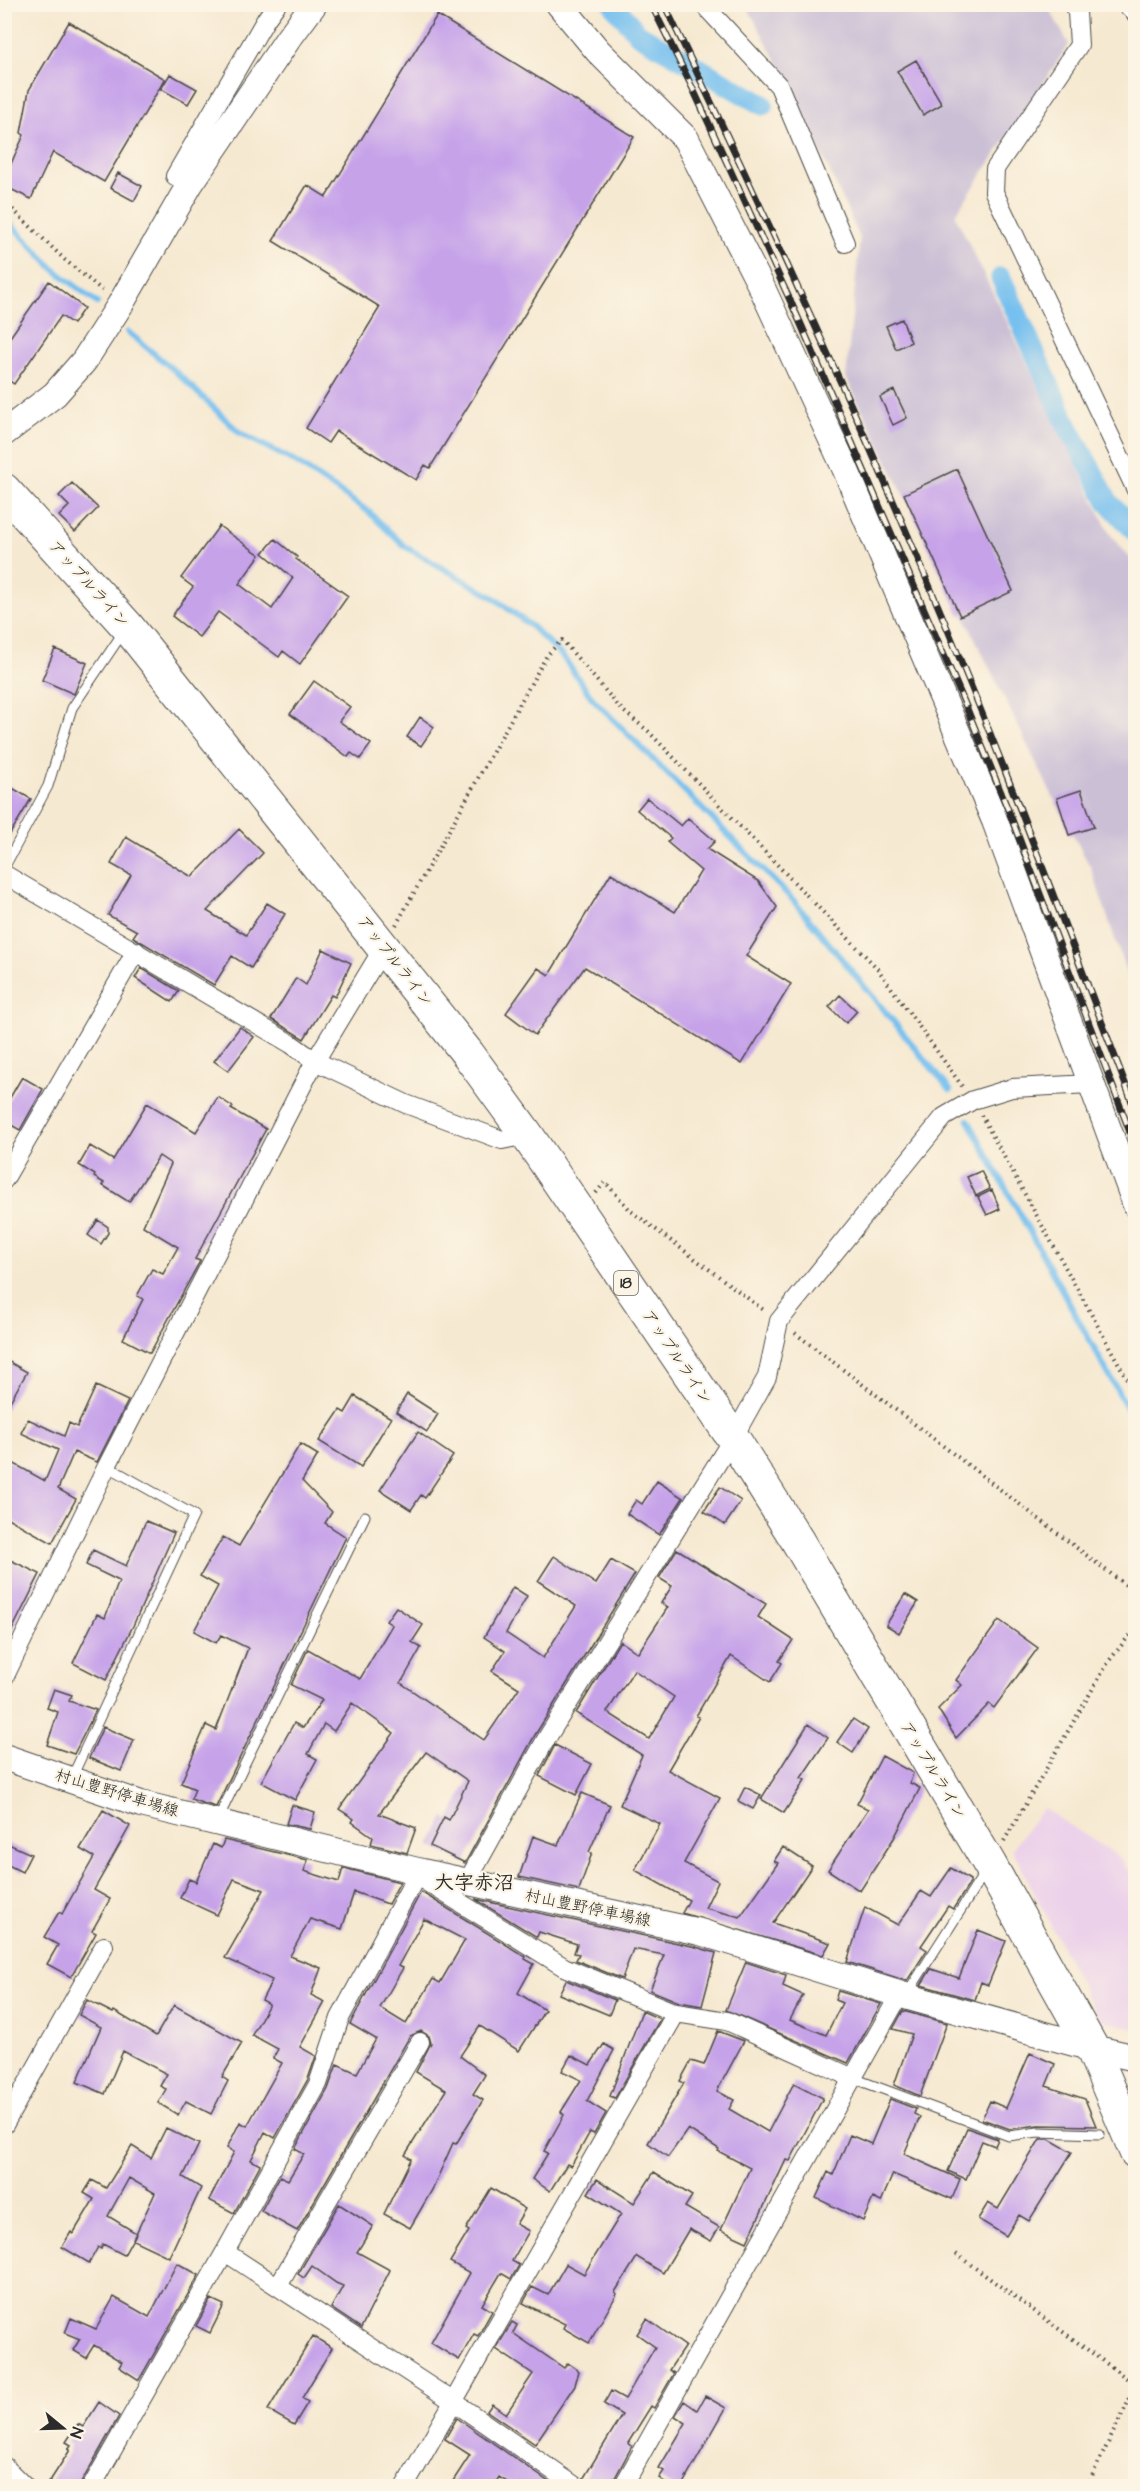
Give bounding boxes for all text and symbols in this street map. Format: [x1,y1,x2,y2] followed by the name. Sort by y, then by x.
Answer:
[44,536,134,632] street label: アップルライン
[352,911,438,1011] street label: アップルライン
[614,1271,638,1295] road number: 18
[637,1305,717,1409] street label: アップルライン
[895,1717,971,1823] street label: アップルライン
[53,1764,181,1822] street label: 村山豊野停車場線
[434,1869,514,1897] district label: 大字赤沼
[523,1884,653,1932] street label: 村山豊野停車場線
[33,2398,93,2458] north arrow
[64,2424,88,2441] text: N

